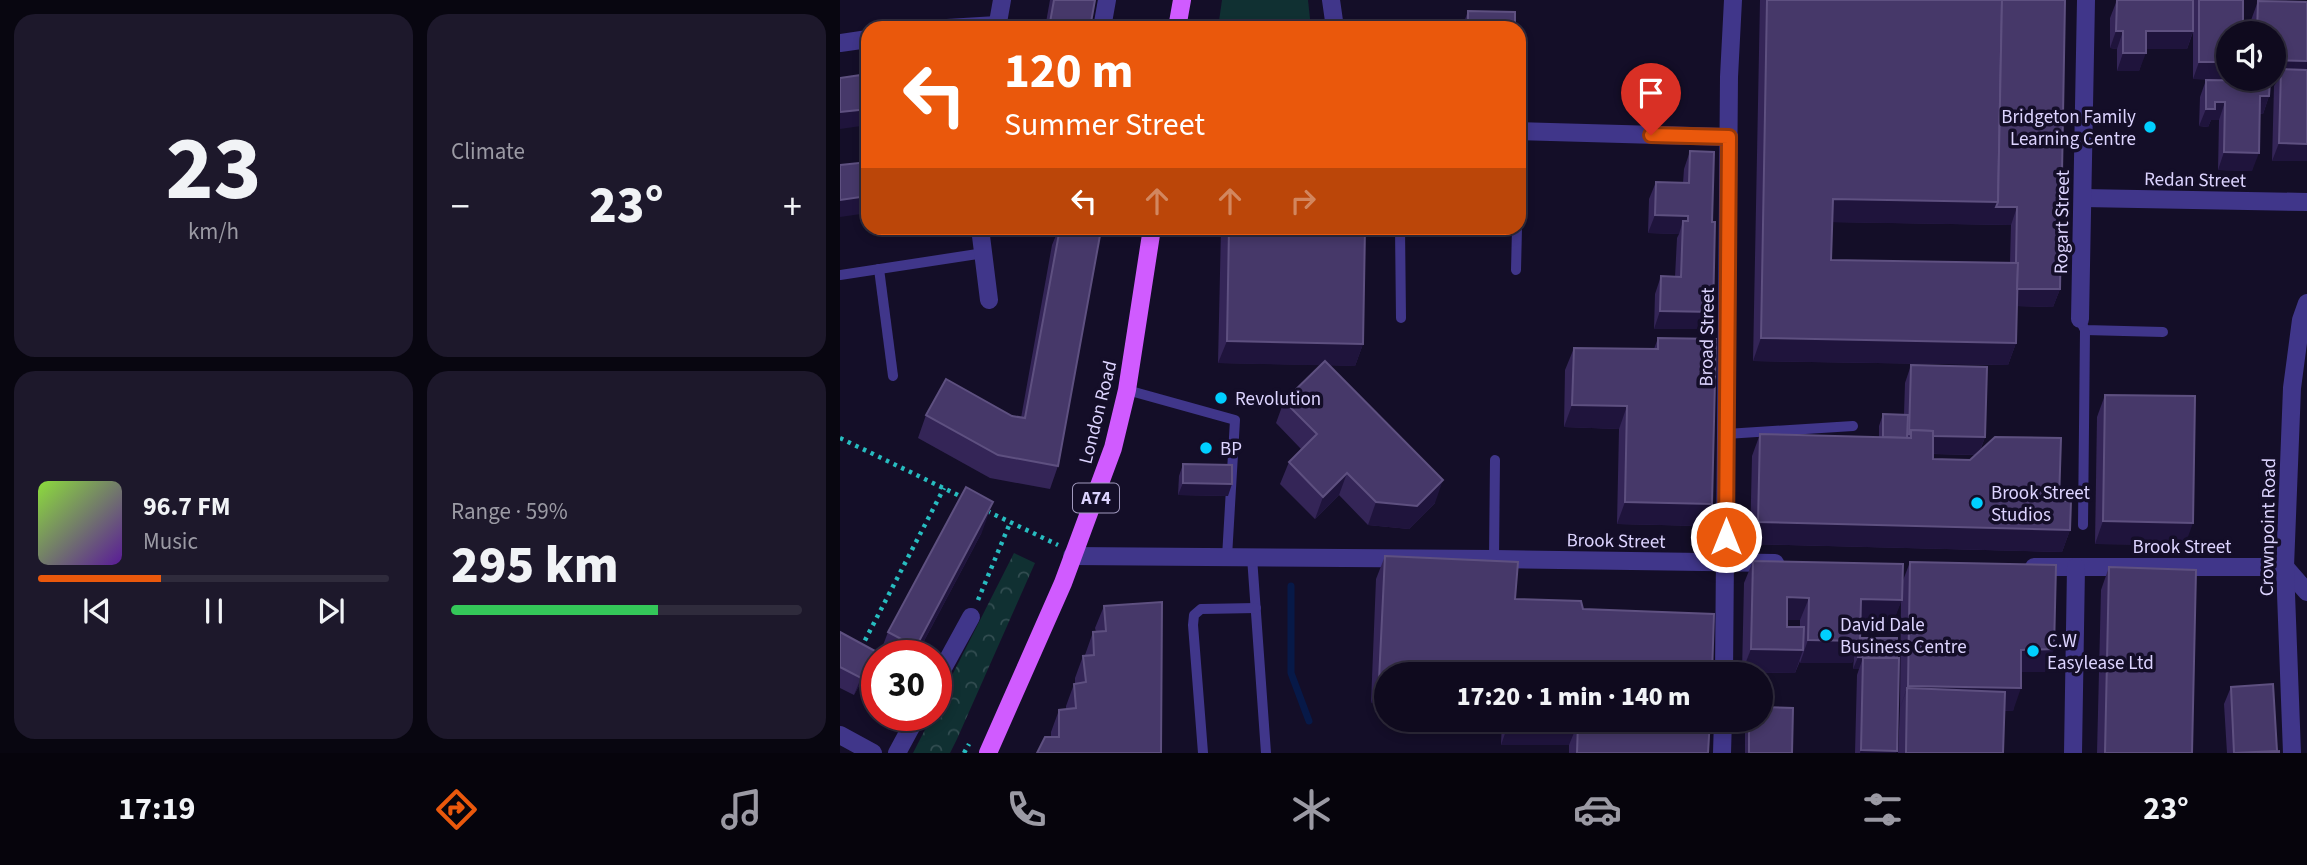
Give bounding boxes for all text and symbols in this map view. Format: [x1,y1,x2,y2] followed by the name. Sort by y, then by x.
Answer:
[2216,21,2286,91] map controls
[2216,21,2286,91] button: sound
[1004,37,1133,107] text: 120 m
[889,49,980,140] icon: left
[1621,63,1681,135] pin
[1632,74,1670,112] icon: arrive
[1004,102,1205,148] text: Summer Street
[2001,104,2136,153] place label: Bridgeton Family Learning Centre
[165,105,262,234] text: 23
[2142,119,2158,135] marker: Bridgeton Family Learning Centre
[451,135,525,168] text: Climate
[2144,166,2247,195] street label: Redan Street
[589,169,664,243] text: 23°
[2048,169,2077,274] street label: Rogart Street
[451,180,470,234] text: −
[783,180,802,234] text: +
[1065,182,1103,220] icon: left
[1138,182,1176,220] icon: ahead
[1211,182,1249,220] icon: ahead
[1284,182,1322,220] icon: right
[188,215,239,248] text: km/h
[1693,287,1722,387] street label: Broad Street
[1073,358,1124,467] street label: London Road
[1235,386,1321,413] place label: Revolution
[1213,390,1229,406] marker: Revolution
[1220,436,1242,463] place label: BP
[1198,440,1214,456] marker: BP
[2254,458,2283,596] street label: Crownpoint Road
[1991,480,2091,529] place label: Brook Street Studios
[1073,484,1119,512] road number: A74
[143,488,231,525] text: 96.7 FM
[451,495,568,528] text: Range · 59%
[1969,495,1985,511] marker: Brook Street Studios
[1689,500,1763,574] position arrow
[143,525,198,558] text: Music
[1566,527,1666,556] street label: Brook Street
[451,529,619,603] text: 295 km
[2133,534,2232,561] street label: Brook Street
[78,592,116,630] icon: previous
[195,592,233,630] icon: pause
[312,592,350,630] icon: next
[1840,612,1967,661] place label: David Dale Business Centre
[1818,627,1834,643] marker: David Dale Business Centre
[2047,628,2154,677] place label: C.W Easylease Ltd
[861,640,952,731] speed limit sign: 30
[2025,643,2041,659] marker: C.W Easylease Ltd
[1457,678,1690,715] text: 17:20 · 1 min · 140 m
[432,785,481,834] icon: directions
[717,785,766,834] icon: music
[1002,785,1051,834] icon: phone
[1287,785,1336,834] icon: climate
[1573,785,1622,834] icon: car
[1858,785,1907,834] icon: filters
[118,786,195,832] text: 17:19
[2143,786,2189,832] text: 23°

